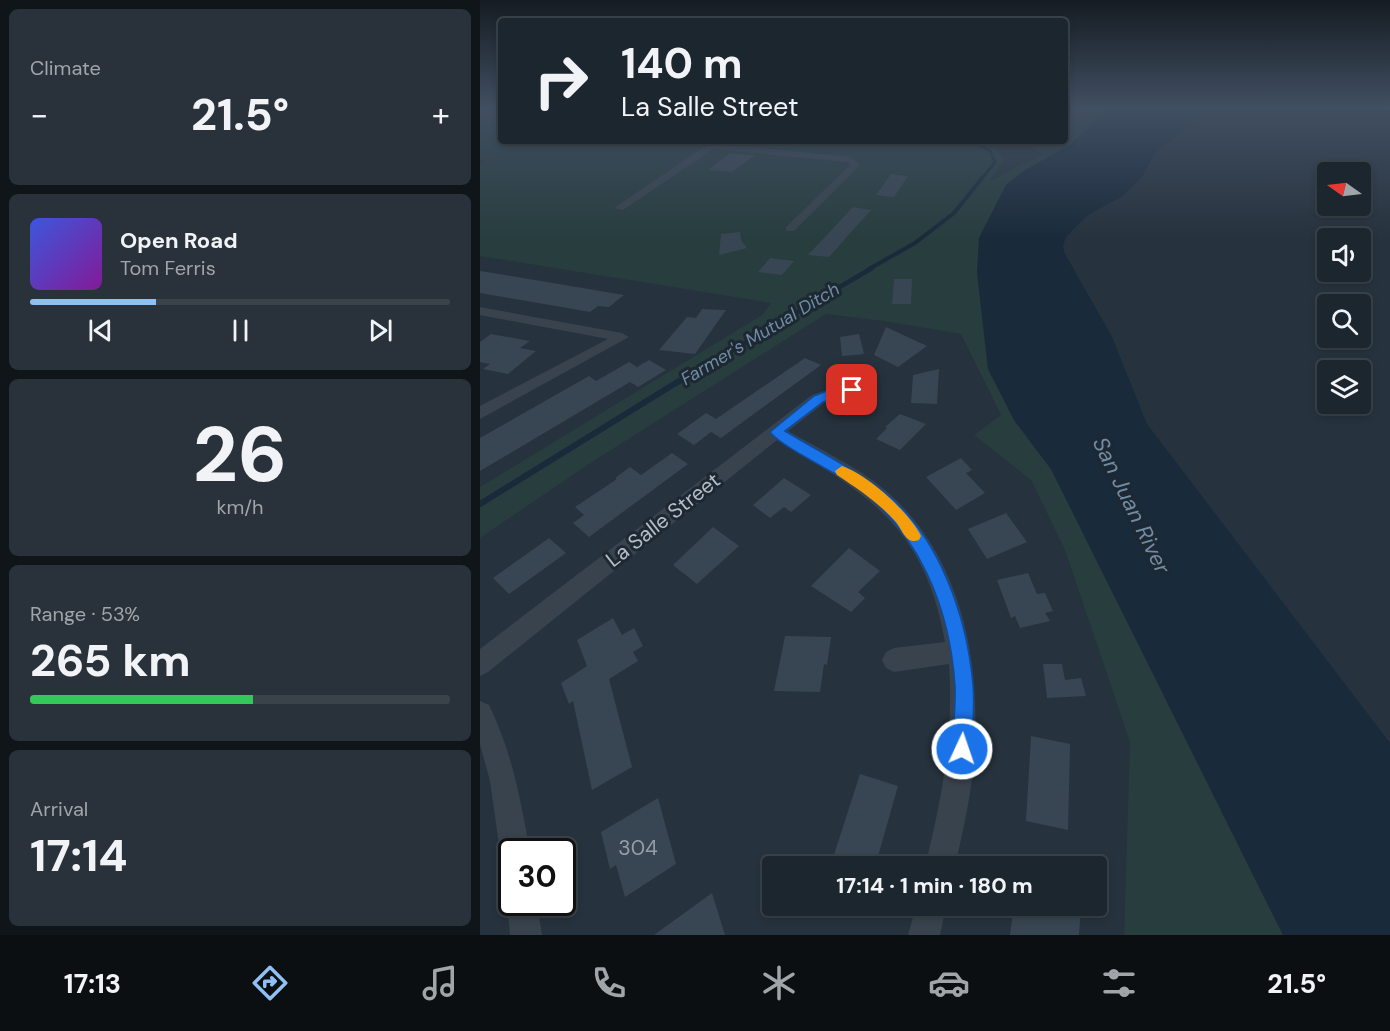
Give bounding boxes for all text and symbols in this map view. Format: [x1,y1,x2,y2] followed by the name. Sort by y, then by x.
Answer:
[621,36,743,91] text: 140 m
[522,42,600,120] icon: right
[30,55,101,81] text: Climate
[191,85,289,144] text: 21.5°
[621,89,799,124] text: La Salle Street
[30,93,48,136] text: −
[432,93,450,136] text: +
[1317,162,1371,216] north arrow
[1317,162,1371,414] map controls
[120,226,238,255] text: Open Road
[1317,228,1371,282] button: sound
[120,255,216,281] text: Tom Ferris
[676,277,844,391] water label: Farmer's Mutual Ditch
[1317,294,1371,348] button: search
[84,314,117,347] icon: previous
[224,314,257,347] icon: pause
[364,314,397,347] icon: next
[1317,360,1371,414] button: layers
[826,364,877,415] pin
[835,373,868,406] icon: arrive
[193,404,287,505] text: 26
[1086,432,1178,579] water label: San Juan River
[600,466,726,574] street label: La Salle Street
[216,494,264,520] text: km/h
[30,601,140,627] text: Range · 53%
[30,631,191,690] text: 265 km
[930,717,994,781] position arrow
[30,796,88,822] text: Arrival
[30,826,128,885] text: 17:14
[618,834,658,862] house number: 304
[498,838,576,916] speed limit sign: 30
[836,871,1033,900] text: 17:14 · 1 min · 180 m
[249,962,291,1004] icon: directions
[419,962,461,1004] icon: music
[588,962,630,1004] icon: phone
[758,962,800,1004] icon: climate
[928,962,970,1004] icon: car
[1098,962,1140,1004] icon: filters
[64,966,121,1001] text: 17:13
[1267,966,1326,1001] text: 21.5°

